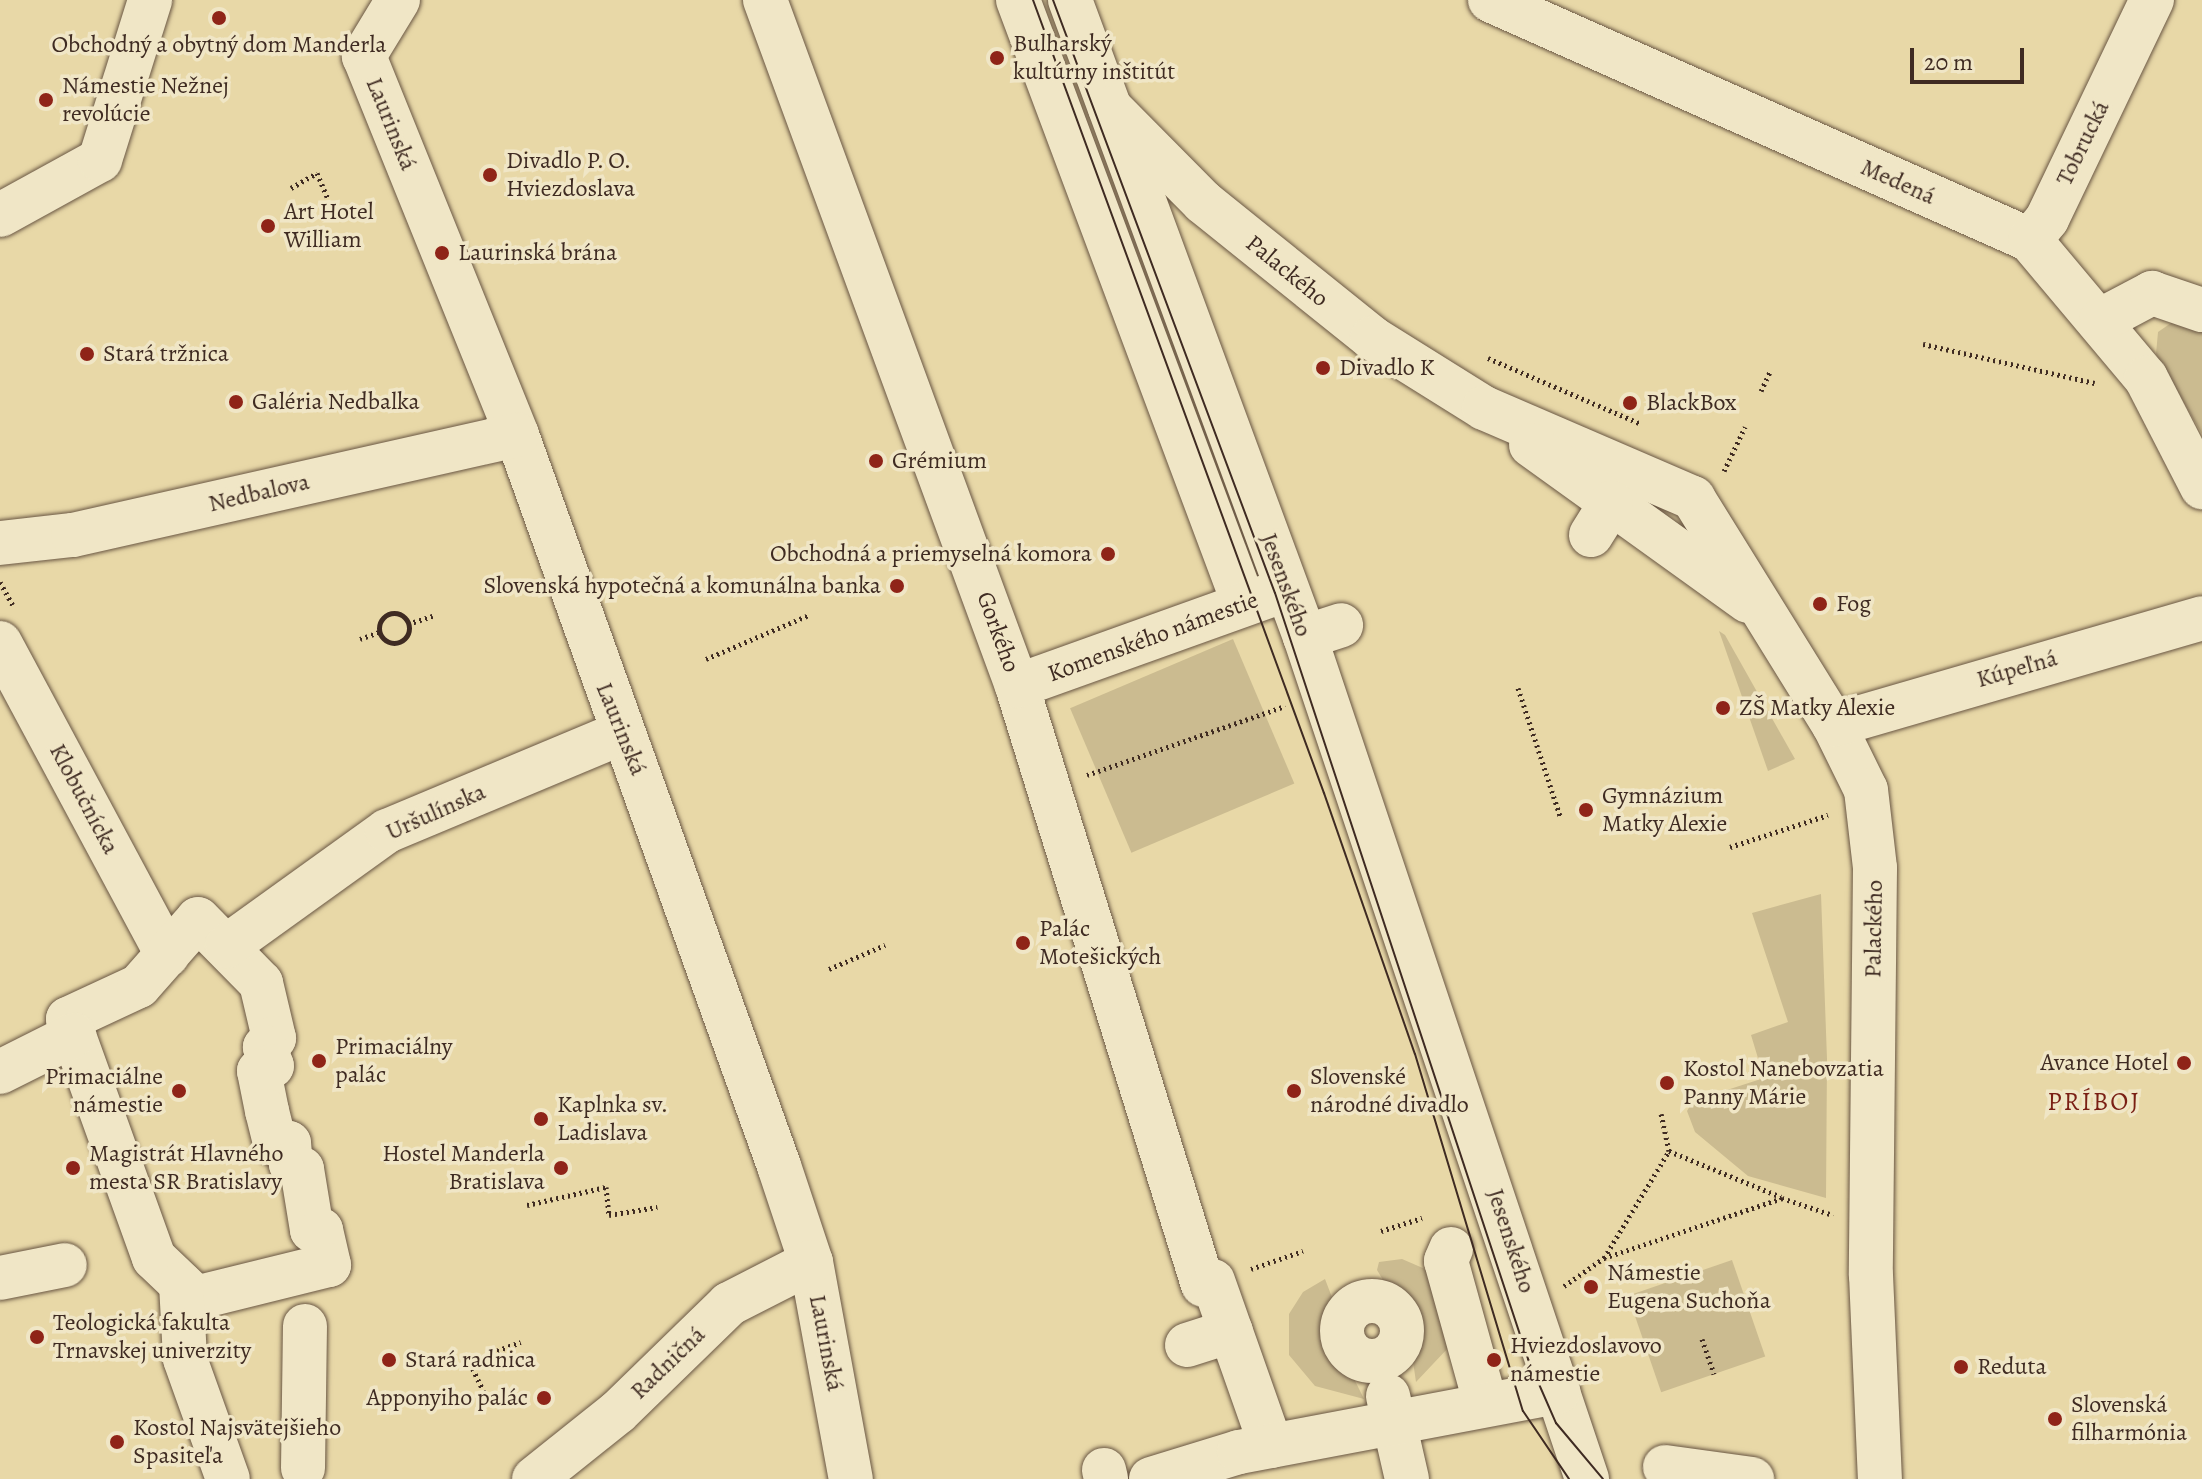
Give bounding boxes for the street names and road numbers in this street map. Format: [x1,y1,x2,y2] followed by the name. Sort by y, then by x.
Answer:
[359,73,423,175] street label: Laurinská
[2050,96,2116,190] street label: Tobrucká
[1856,153,1940,211] street label: Medená
[1240,229,1334,313] street label: Palackého
[206,467,312,519] street label: Nedbalova
[1254,529,1318,641] street label: Jesenského
[1044,586,1262,688] street label: Komenského námestie
[970,588,1026,676] street label: Gorkého
[1973,644,2061,694] street label: Kúpeľná
[589,678,653,780] street label: Laurinská
[43,739,125,859] street label: Klobučnícka
[382,777,490,847] street label: Uršulínska
[1859,880,1889,978] street label: Palackého
[1481,1185,1541,1297] street label: Jesenského
[803,1292,849,1394] street label: Laurinská
[625,1320,711,1406] street label: Radničná

